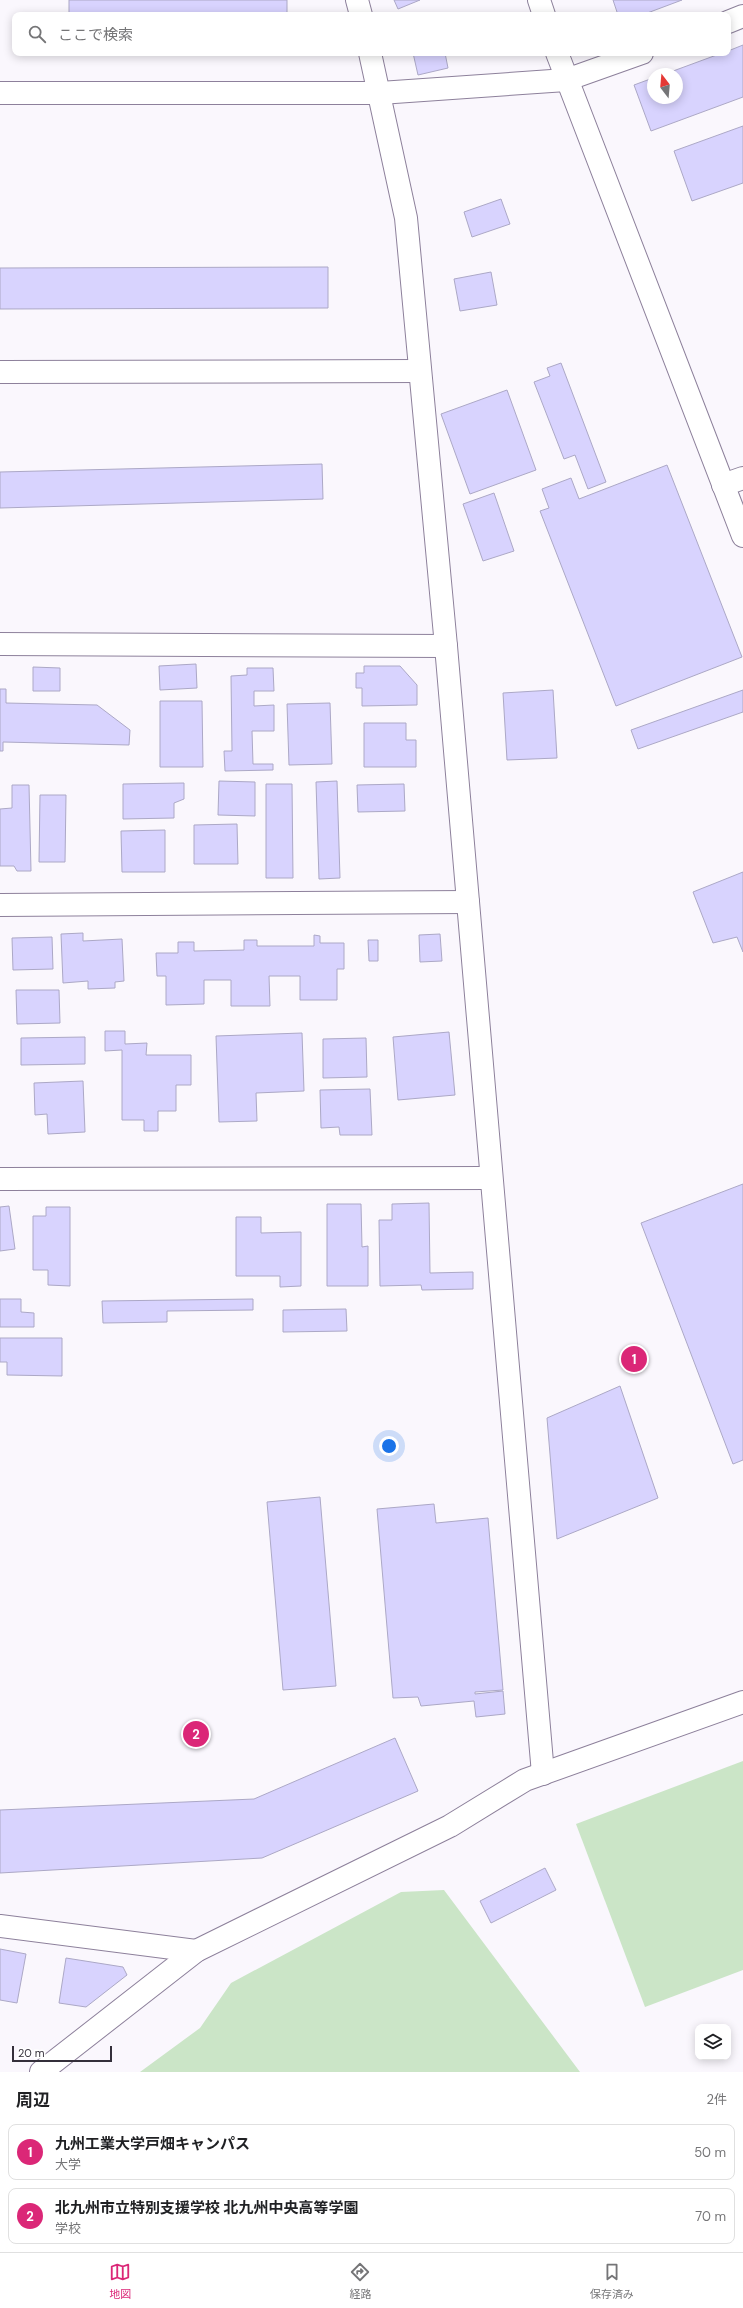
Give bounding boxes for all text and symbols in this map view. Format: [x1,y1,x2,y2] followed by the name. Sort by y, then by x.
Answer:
[12,12,731,56] search box
[26,23,48,45] icon: search
[58,25,133,45] text: ここで検索
[647,68,683,104] north arrow
[621,1344,647,1374] pin: 1
[379,1436,399,1456] your location
[183,1719,209,1749] pin: 2
[695,2024,731,2060] map controls
[695,2024,731,2060] button: layers
[12,2044,112,2063] scale bar
[18,2046,44,2060] text: 20 m
[16,2089,50,2111] text: 周辺
[707,2091,727,2108] text: 2件
[55,2134,250,2154] text: 九州工業大学戸畑キャンパス
[28,2144,32,2161] text: 1
[694,2144,726,2161] text: 50 m
[55,2156,81,2173] text: 大学
[55,2198,359,2218] text: 北九州市立特別支援学校 北九州中央高等学園
[26,2208,34,2225] text: 2
[695,2208,726,2225] text: 70 m
[55,2220,81,2237] text: 学校
[109,2261,131,2301] tab: 地図
[349,2261,371,2301] tab: 経路
[590,2261,634,2301] tab: 保存済み

